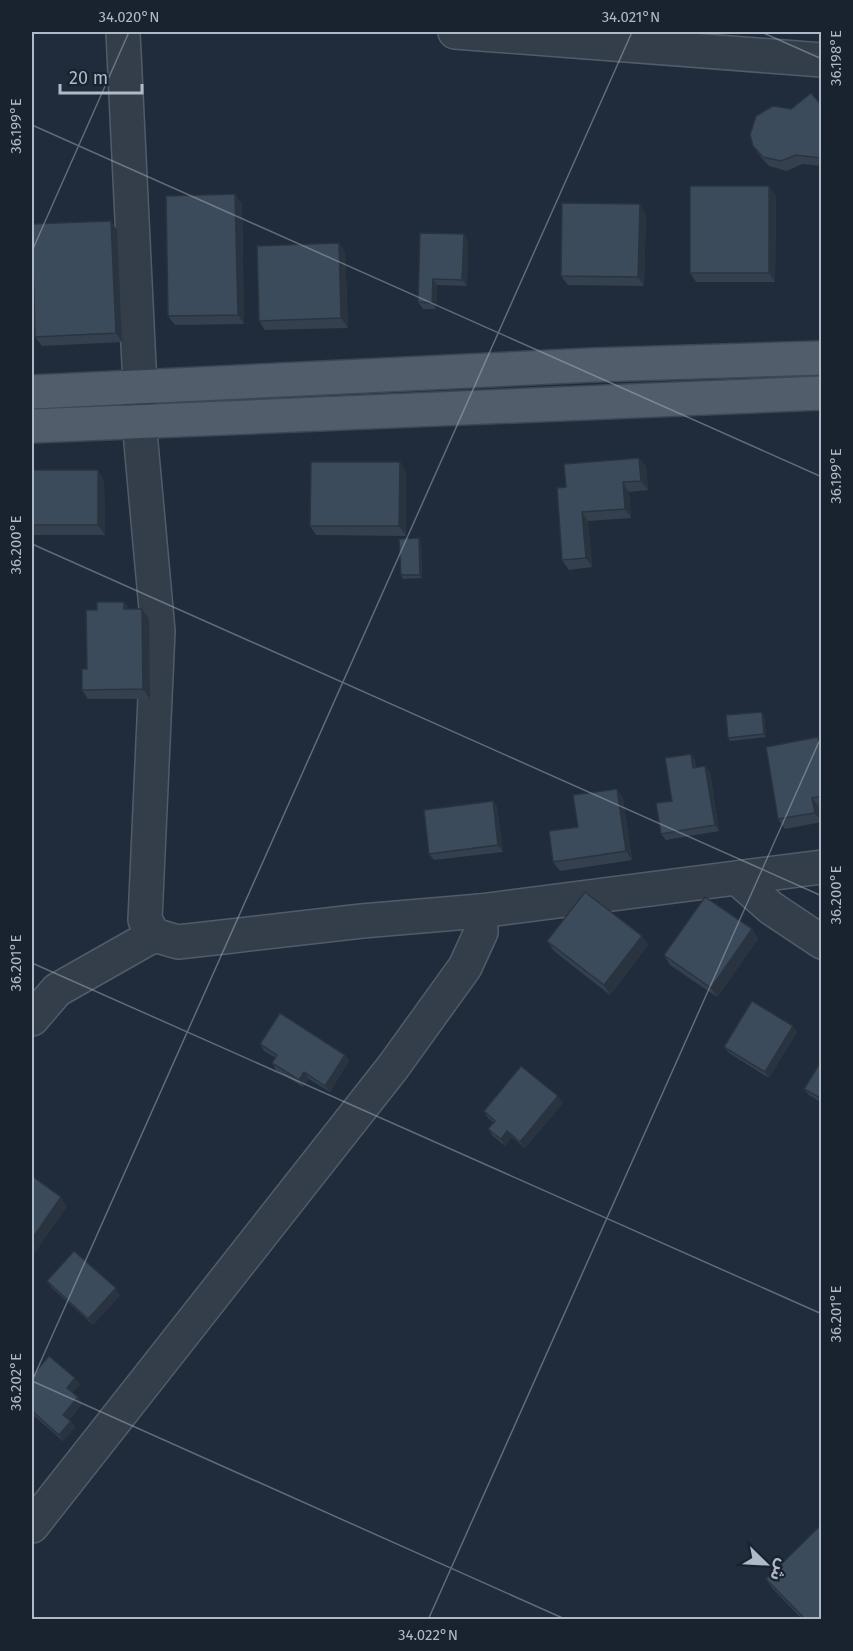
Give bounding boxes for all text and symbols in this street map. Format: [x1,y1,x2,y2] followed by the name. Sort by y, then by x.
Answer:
[99,8,159,26] text: 34.020°N
[602,8,660,26] text: 34.021°N
[827,30,845,86] text: 36.198°E
[60,57,142,95] scale bar
[69,67,108,89] text: 20 m
[7,98,25,154] text: 36.199°E
[827,448,845,504] text: 36.199°E
[7,515,25,575] text: 36.200°E
[827,865,845,925] text: 36.200°E
[7,935,25,991] text: 36.201°E
[827,1286,845,1342] text: 36.201°E
[7,1353,25,1411] text: 36.202°E
[736,1534,796,1594] north arrow
[766,1556,792,1584] text: ش
[398,1626,458,1644] text: 34.022°N

